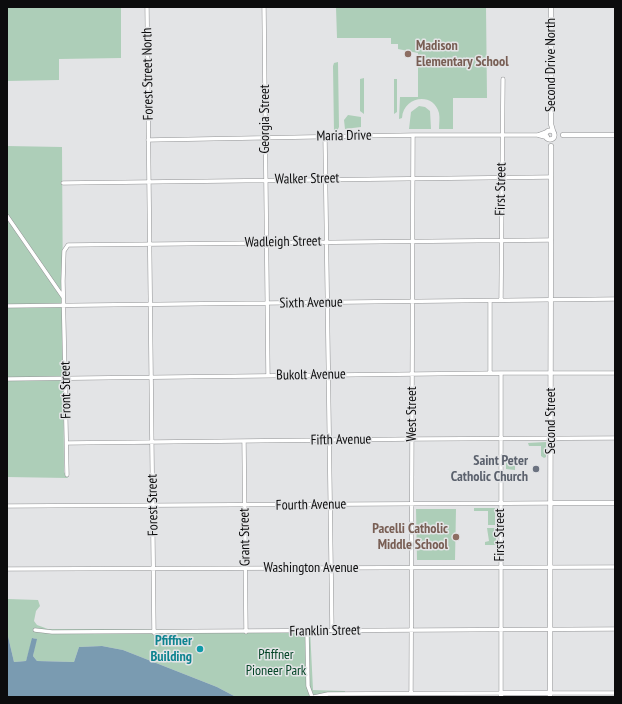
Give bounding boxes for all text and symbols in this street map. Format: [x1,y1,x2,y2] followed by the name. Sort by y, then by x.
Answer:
[543,18,559,112] street label: Second Drive North
[139,28,157,120] street label: Forest Street North
[416,38,509,70] place label: Madison Elementary School
[403,49,413,59] marker: Madison Elementary School
[257,84,273,154] street label: Georgia Street
[316,127,372,145] street label: Maria Drive
[492,162,510,216] street label: First Street
[275,170,339,188] street label: Walker Street
[244,233,322,251] street label: Wadleigh Street
[279,294,343,312] street label: Sixth Avenue
[57,361,75,419] street label: Front Street
[276,366,346,384] street label: Bukolt Avenue
[404,386,420,442] street label: West Street
[543,388,559,454] street label: Second Street
[311,431,371,449] street label: Fifth Avenue
[451,453,528,486] place label: Saint Peter Catholic Church
[531,464,541,474] marker: Saint Peter Catholic Church
[144,474,162,536] street label: Forest Street
[276,496,346,514] street label: Fourth Avenue
[236,508,254,566] street label: Grant Street
[492,508,508,562] street label: First Street
[372,521,448,554] place label: Pacelli Catholic Middle School
[451,532,461,542] marker: Pacelli Catholic Middle School
[264,560,358,576] street label: Washington Avenue
[289,622,361,640] street label: Franklin Street
[150,633,192,666] place label: Pfiffner Building
[195,644,205,654] marker: Pfiffner Building
[246,647,306,680] park label: Pfiffner Pioneer Park

